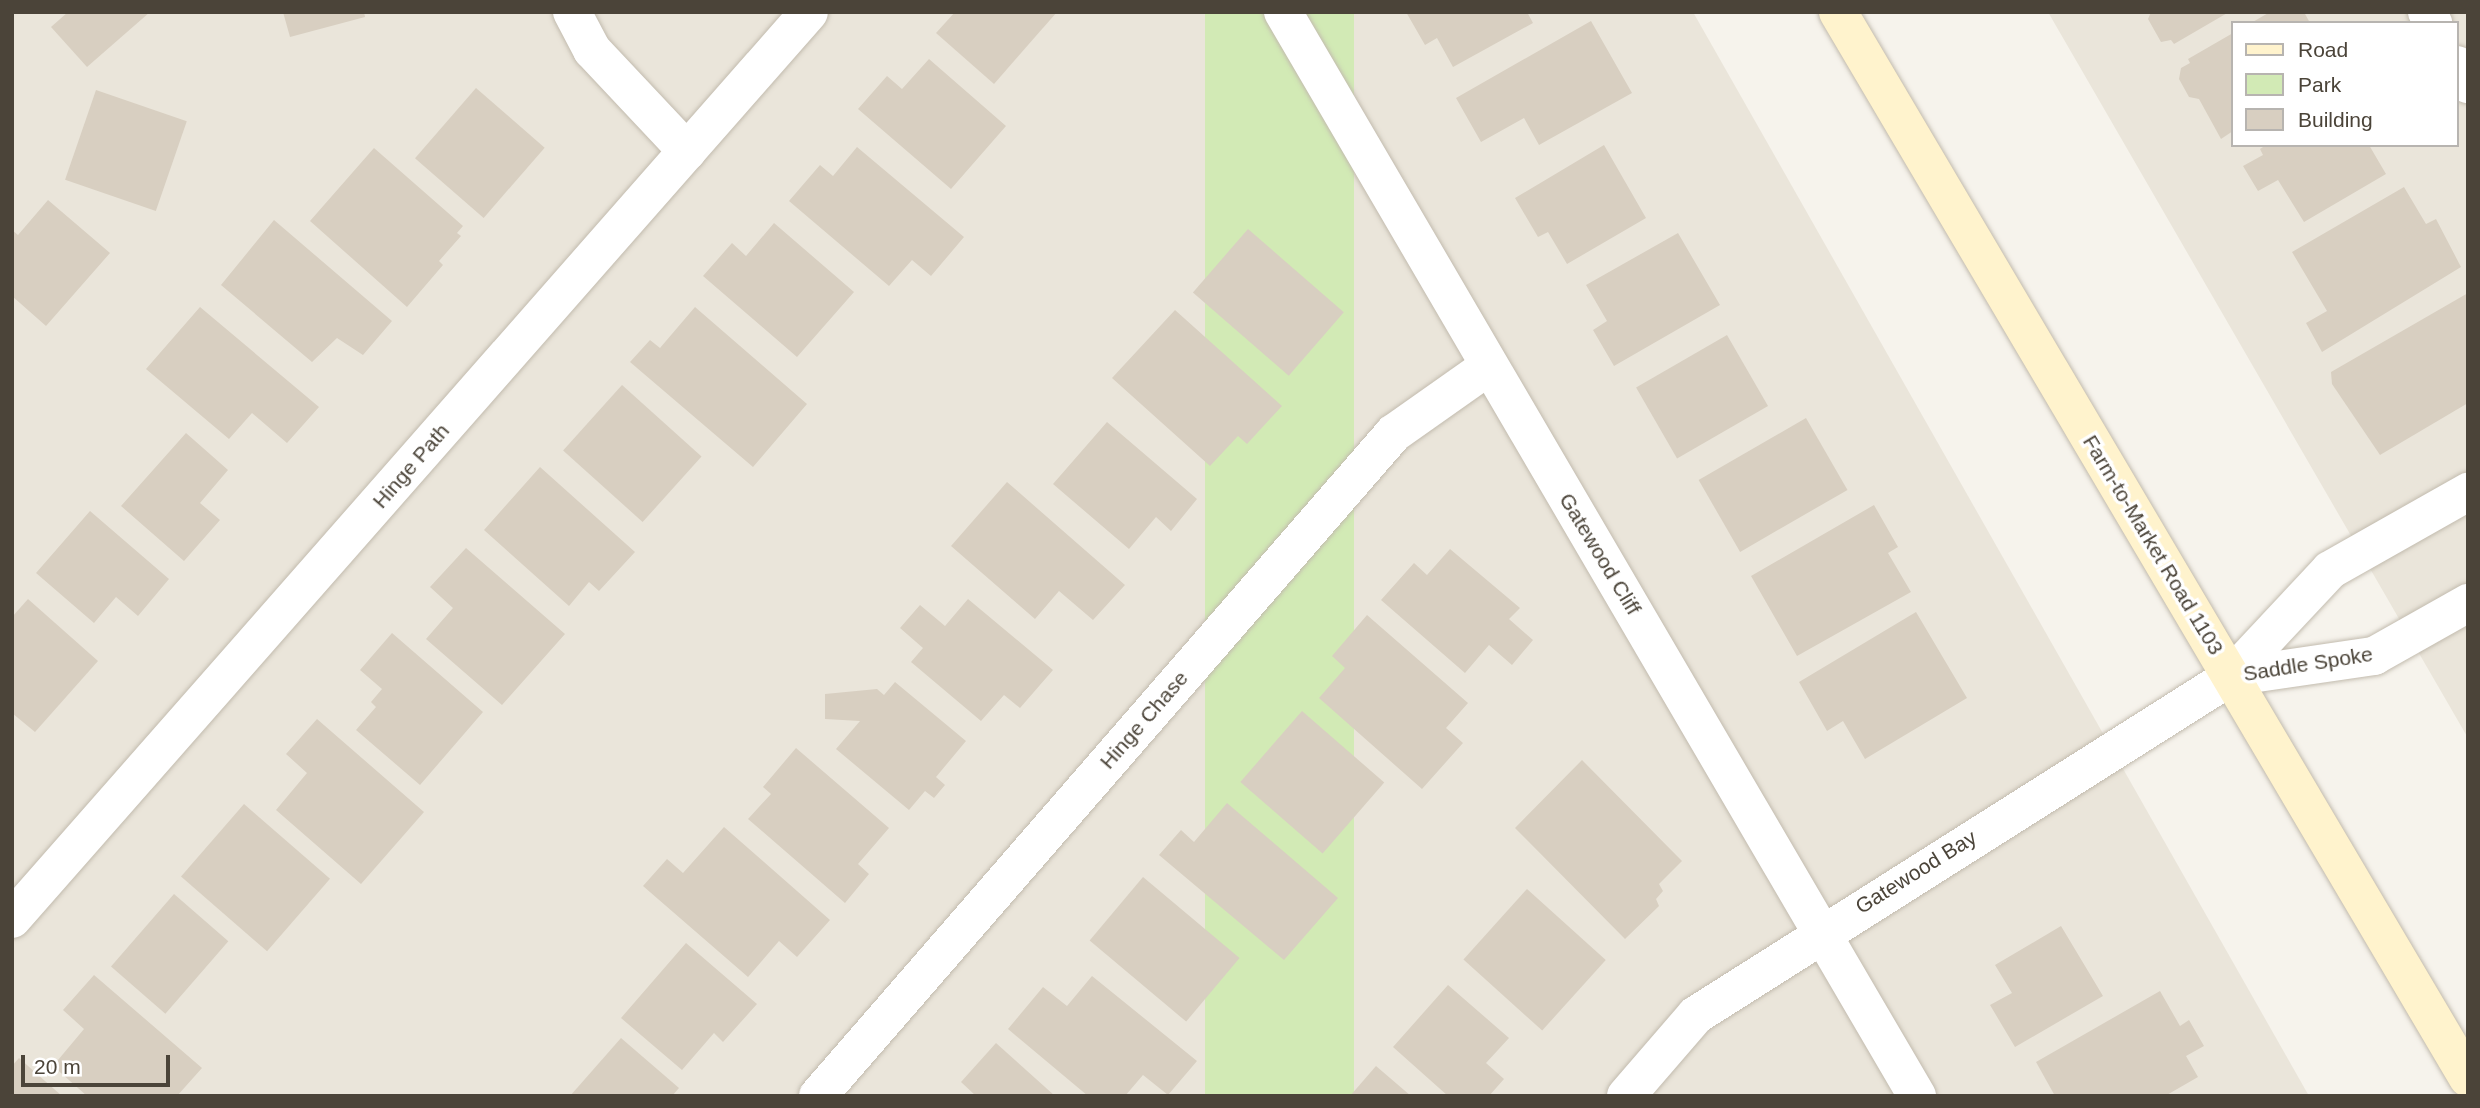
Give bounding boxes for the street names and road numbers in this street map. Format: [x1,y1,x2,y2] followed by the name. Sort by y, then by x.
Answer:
[367,419,455,513] street label: Hinge Path
[2077,431,2229,659] street label: Farm-to-Market Road 1103
[1554,489,1646,619] street label: Gatewood Cliff
[2241,641,2375,687] street label: Saddle Spoke
[1095,666,1193,774] street label: Hinge Chase
[1851,825,1981,919] street label: Gatewood Bay

